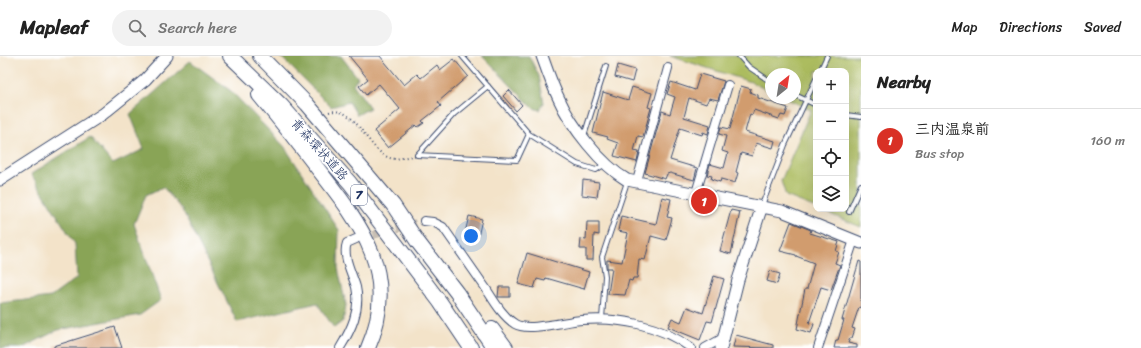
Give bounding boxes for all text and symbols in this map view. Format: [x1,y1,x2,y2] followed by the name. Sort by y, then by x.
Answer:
[112,10,392,46] search box
[20,11,88,44] text: Mapleaf
[158,15,237,41] text: Search here
[951,15,977,40] text: Map
[999,15,1062,40] text: Directions
[1084,15,1121,40] text: Saved
[126,17,148,39] icon: search
[877,67,931,97] text: Nearby
[765,68,801,104] north arrow
[813,68,849,212] map controls
[813,68,849,104] button: +
[813,104,849,140] button: −
[285,113,354,186] street label: 青森環状道路
[915,116,990,142] text: 三内温泉前
[887,129,893,152] text: 1
[1090,129,1125,152] text: 160 m
[813,140,849,176] button: locate
[915,142,964,165] text: Bus stop
[813,176,849,212] button: layers
[351,185,367,205] road number: 7
[691,186,717,216] pin: 1
[461,226,481,246] your location

